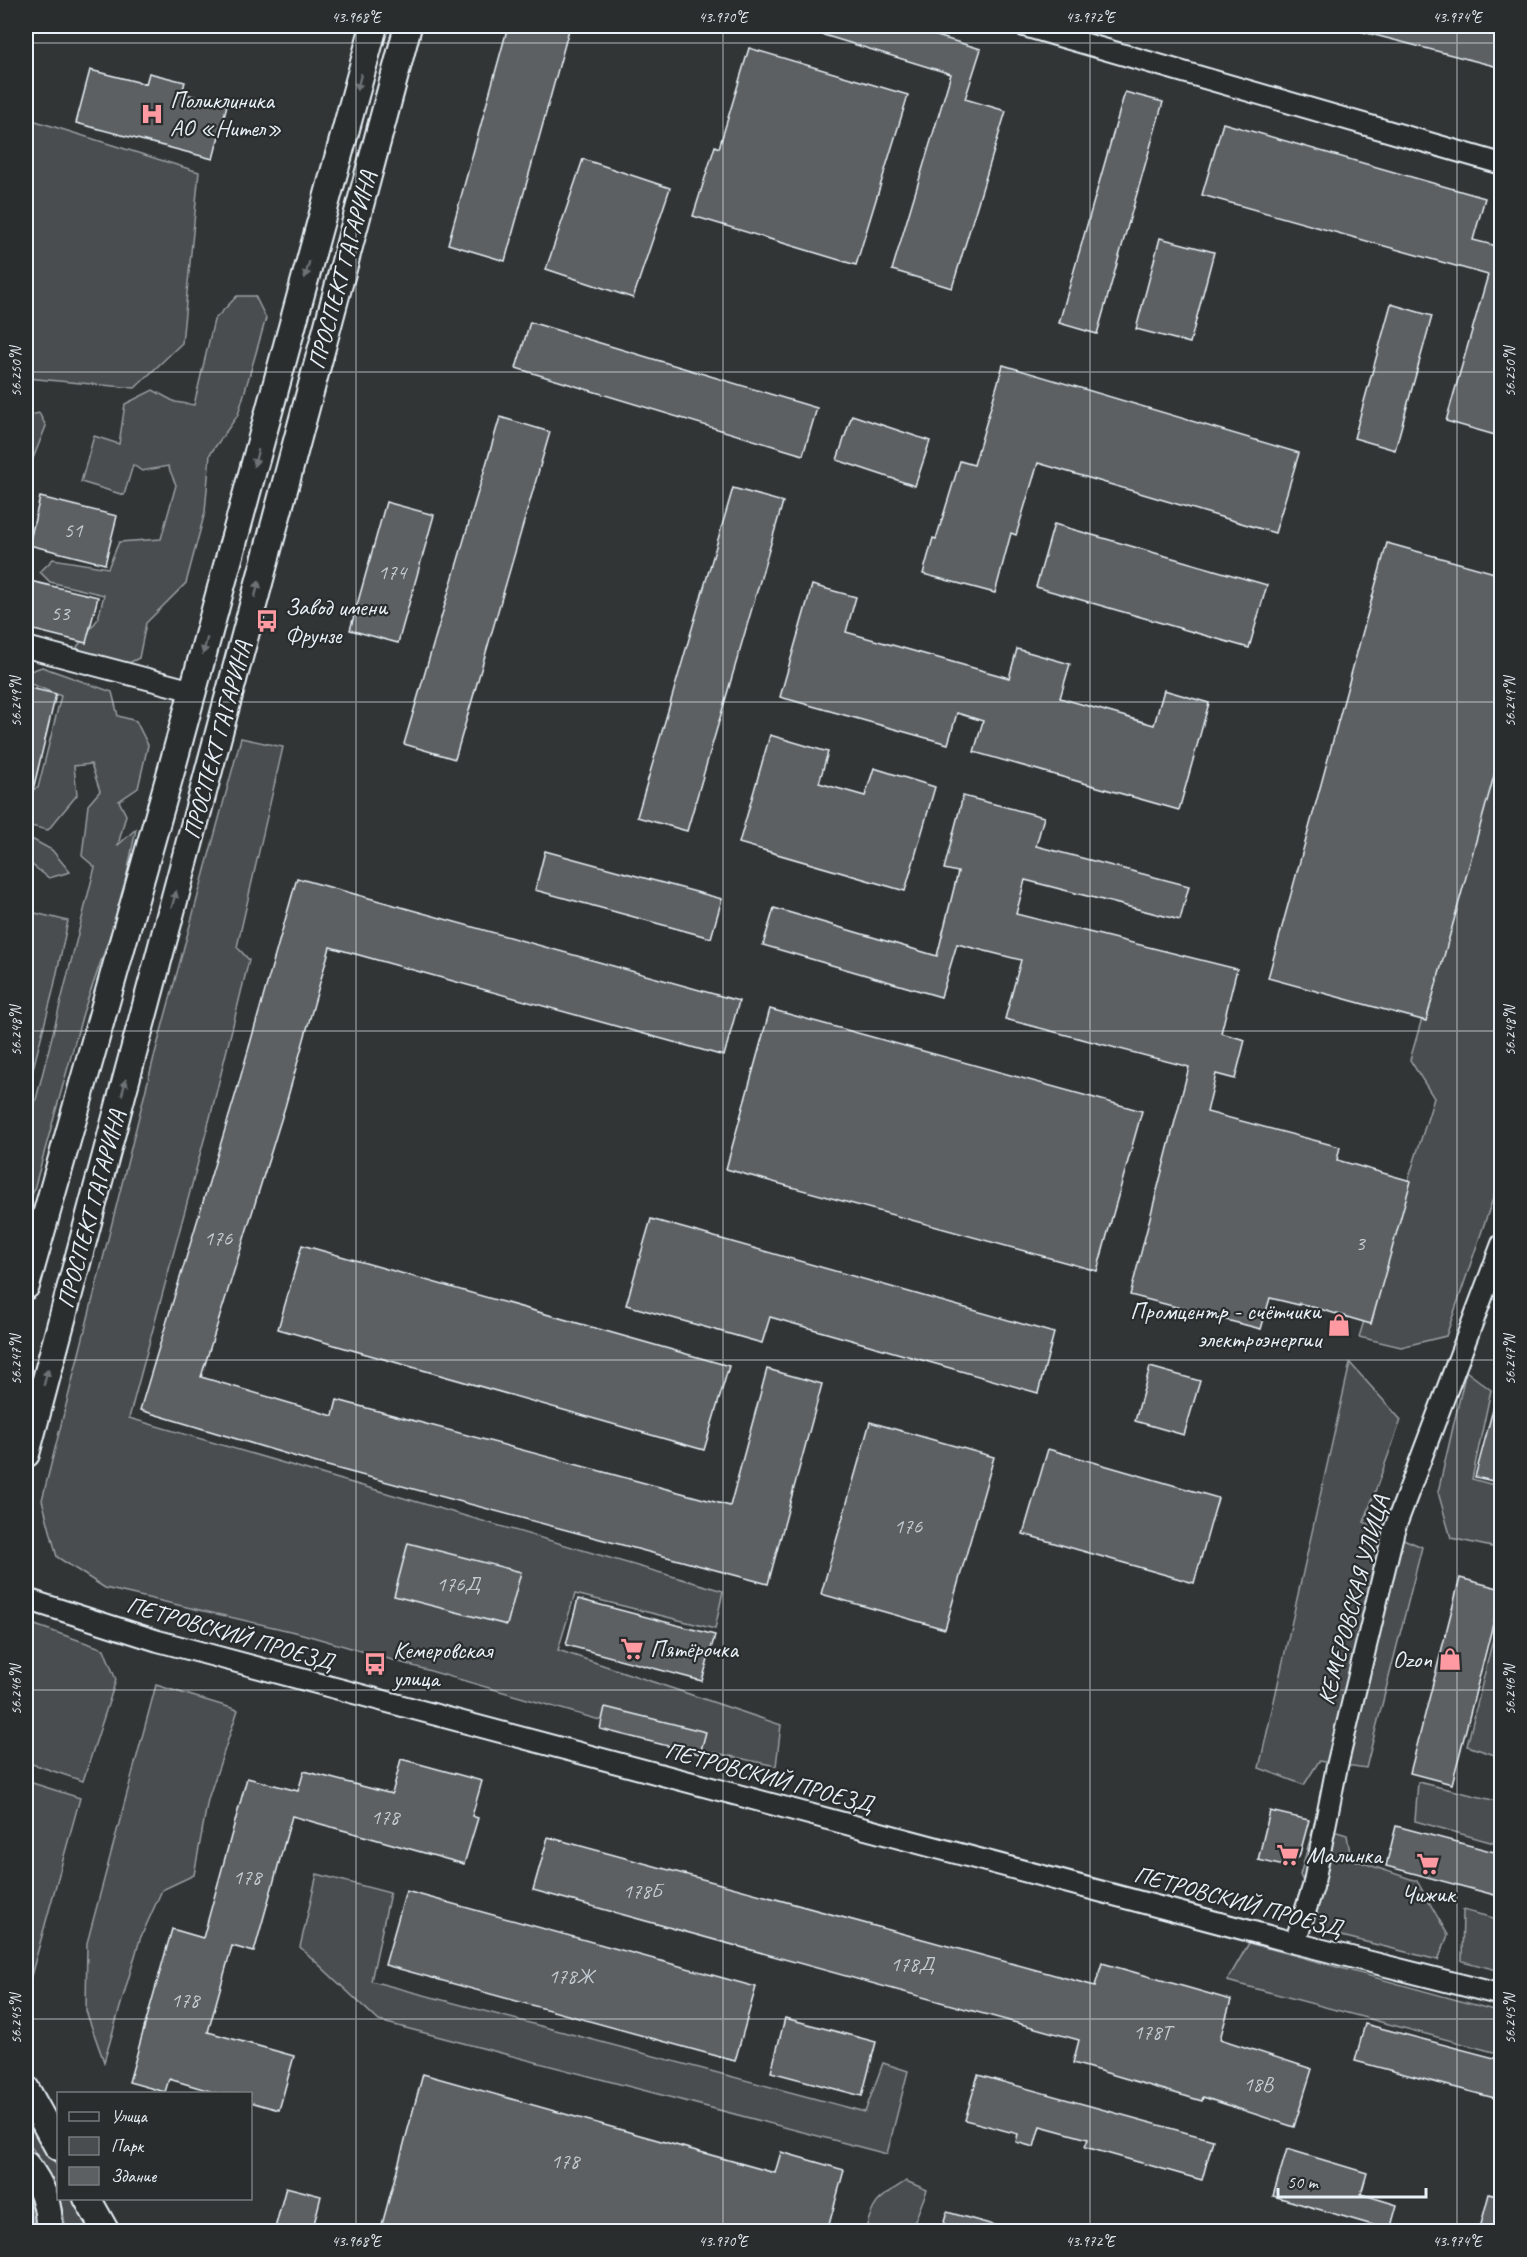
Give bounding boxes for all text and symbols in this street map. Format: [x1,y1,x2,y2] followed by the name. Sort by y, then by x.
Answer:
[332,8,383,27] text: 43.968°E
[699,8,750,27] text: 43.970°E
[1066,8,1117,27] text: 43.972°E
[1433,8,1484,27] text: 43.974°E
[353,73,363,91] one-way arrow
[170,85,282,143] place label: Поликлиника АО «Нител»
[139,101,165,127] hospital icon: Поликлиника АО «Нител»
[301,167,383,372] street label: ПРОСПЕКТ ГАГАРИНА
[302,261,312,279] one-way arrow
[7,344,26,397] text: 56.250°N
[1501,344,1520,397] text: 56.250°N
[251,449,260,467] one-way arrow
[64,517,84,543] house number: 51
[378,559,409,585] house number: 174
[252,580,262,598] one-way arrow
[285,592,388,650] place label: Завод имени Фрунзе
[51,600,71,626] house number: 53
[254,608,280,634] bus stop icon: Завод имени Фрунзе
[176,637,258,842] street label: ПРОСПЕКТ ГАГАРИНА
[200,638,209,656] one-way arrow
[7,674,26,727] text: 56.249°N
[1501,674,1520,727] text: 56.249°N
[170,890,180,908] one-way arrow
[7,1003,26,1056] text: 56.248°N
[1501,1003,1520,1056] text: 56.248°N
[120,1078,129,1096] one-way arrow
[50,1106,132,1311] street label: ПРОСПЕКТ ГАГАРИНА
[204,1225,233,1251] house number: 176
[1355,1230,1366,1256] house number: 3
[1130,1296,1323,1354] place label: Промцентр - счётчики электроэнергии
[1326,1312,1352,1338] shop icon: Промцентр - счётчики электроэнергии
[7,1332,26,1385] text: 56.247°N
[1501,1332,1520,1385] text: 56.247°N
[42,1368,51,1386] one-way arrow
[1311,1491,1396,1708] street label: КЕМЕРОВСКАЯ УЛИЦА
[894,1513,923,1539] house number: 176
[436,1571,482,1597] house number: 176Д
[123,1589,339,1678] street label: ПЕТРОВСКИЙ ПРОЕЗД
[650,1634,739,1664] place label: Пятёрочка
[391,1635,494,1693] place label: Кемеровская улица
[619,1636,645,1662] supermarket icon: Пятёрочка
[1393,1644,1432,1674] place label: Ozon
[1437,1646,1463,1672] shop icon: Ozon
[362,1651,388,1677] bus stop icon: Кемеровская улица
[7,1662,26,1715] text: 56.246°N
[1501,1662,1520,1715] text: 56.246°N
[662,1735,879,1820] street label: ПЕТРОВСКИЙ ПРОЕЗД
[371,1804,402,1830] house number: 178
[1306,1840,1384,1870] place label: Малинка
[1275,1842,1301,1868] supermarket icon: Малинка
[1415,1851,1441,1877] supermarket icon: Чижик
[1131,1859,1348,1944] street label: ПЕТРОВСКИЙ ПРОЕЗД
[233,1864,264,1890] house number: 178
[622,1878,665,1904] house number: 178Б
[1401,1879,1457,1909] place label: Чижик
[890,1951,936,1977] house number: 178Д
[548,1963,596,1989] house number: 178Ж
[171,1987,202,2013] house number: 178
[7,1991,26,2044] text: 56.245°N
[1501,1991,1520,2044] text: 56.245°N
[1133,2019,1175,2045] house number: 178Т
[1243,2071,1275,2097] house number: 18В
[57,2092,252,2200] legend
[111,2105,148,2127] text: Улица
[111,2135,145,2157] text: Парк
[551,2148,582,2174] house number: 178
[1278,2161,1426,2199] scale bar
[111,2165,157,2187] text: Здание
[1287,2171,1320,2193] text: 50 m
[332,2232,383,2251] text: 43.968°E
[699,2232,750,2251] text: 43.970°E
[1066,2232,1117,2251] text: 43.972°E
[1433,2232,1484,2251] text: 43.974°E

